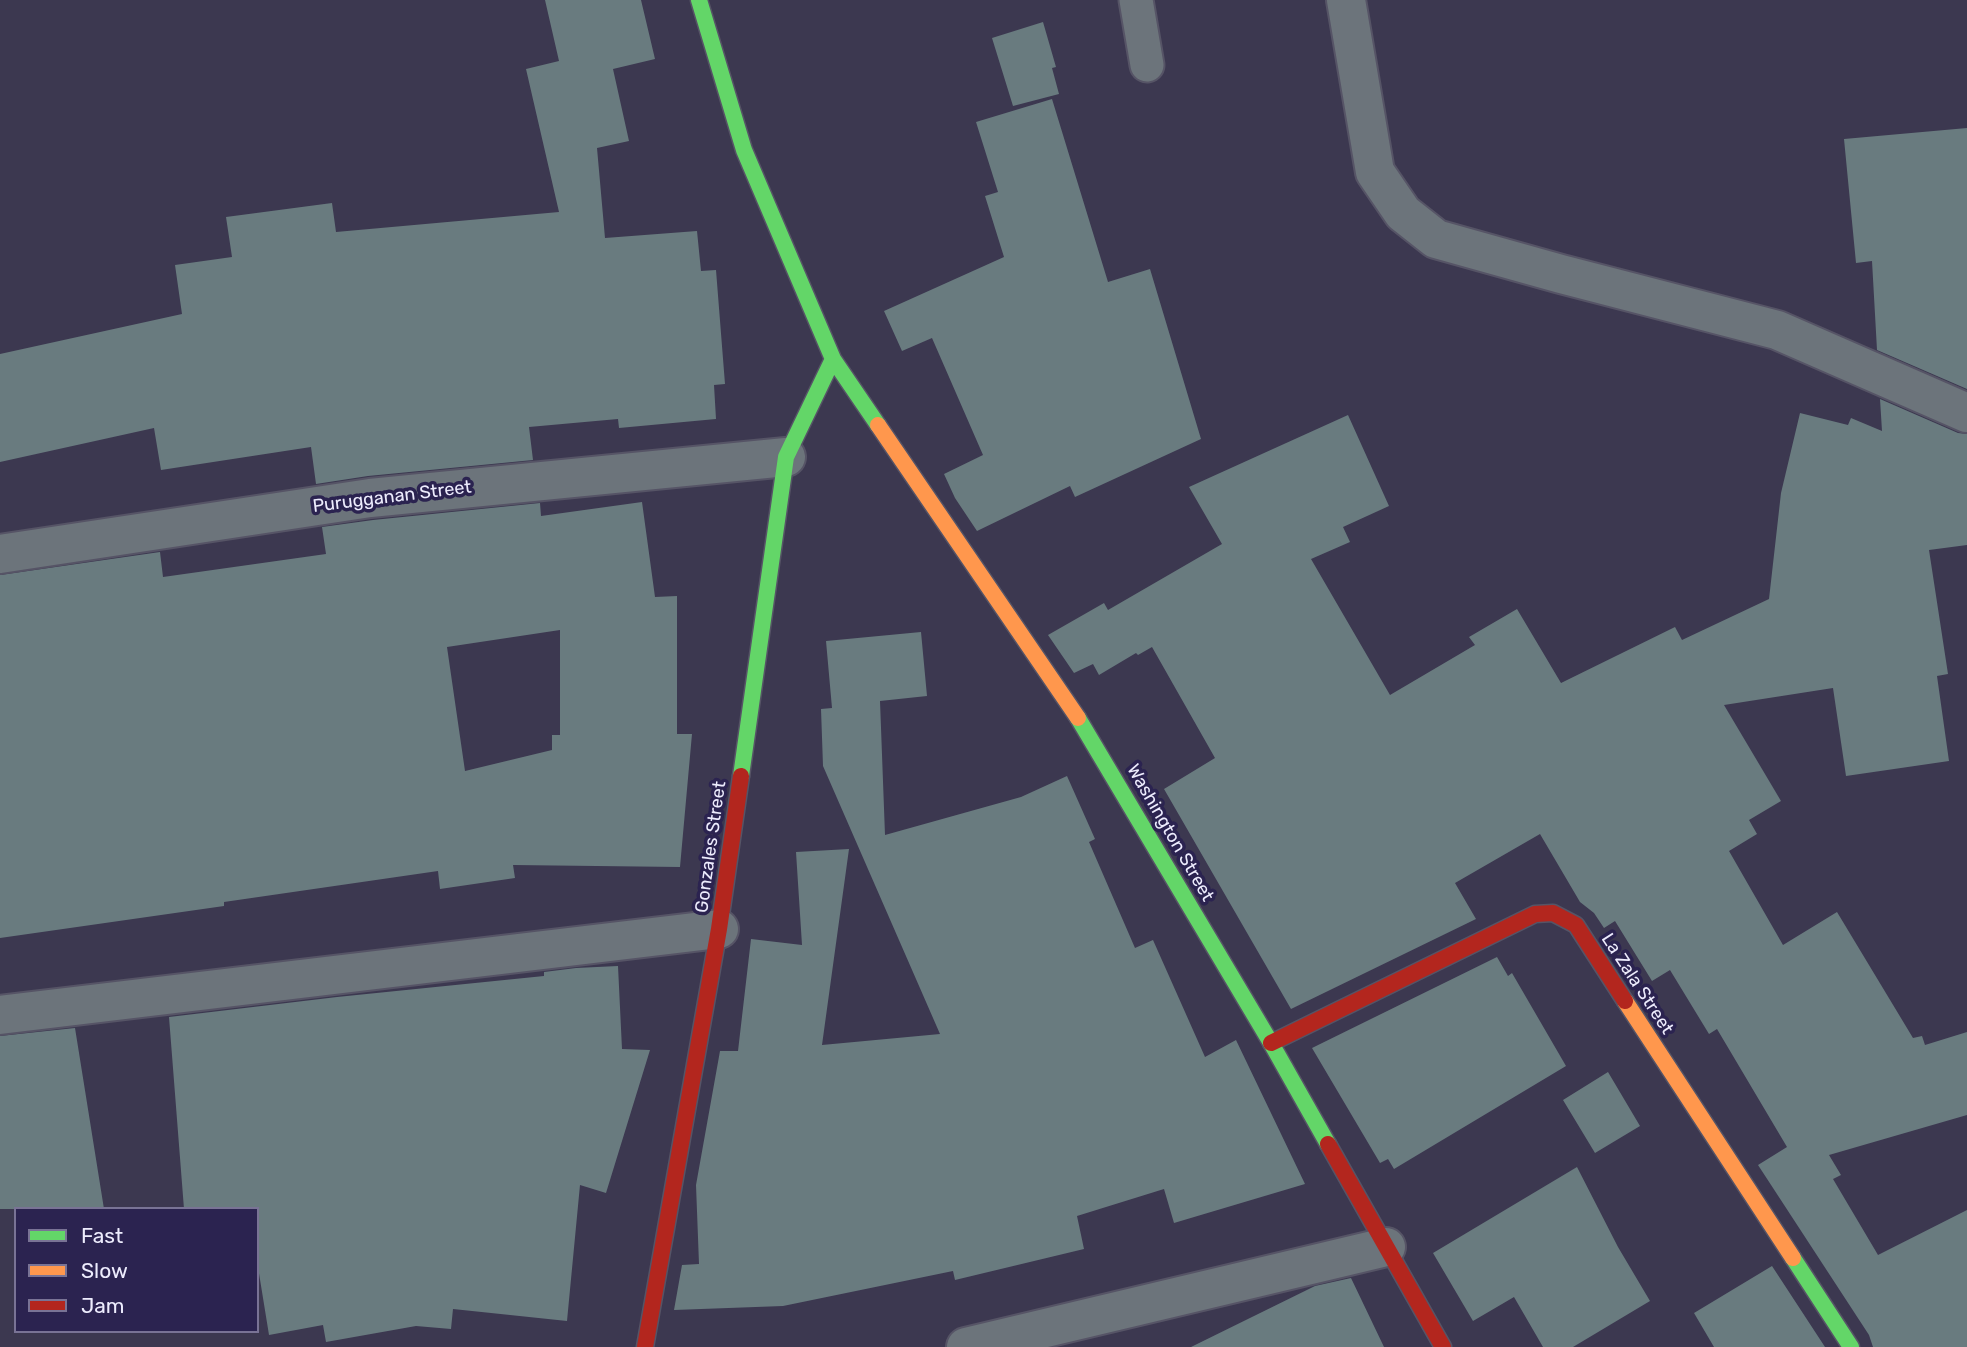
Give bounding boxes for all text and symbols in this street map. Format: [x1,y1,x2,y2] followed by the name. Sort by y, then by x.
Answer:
[311,477,473,517] street label: Purugganan Street
[1122,761,1218,905] street label: Washington Street
[691,780,731,914] street label: Gonzales Street
[1596,929,1678,1039] street label: La Zala Street
[14,1207,259,1333] legend
[81,1223,123,1248] text: Fast
[81,1258,128,1283] text: Slow
[81,1293,125,1318] text: Jam

